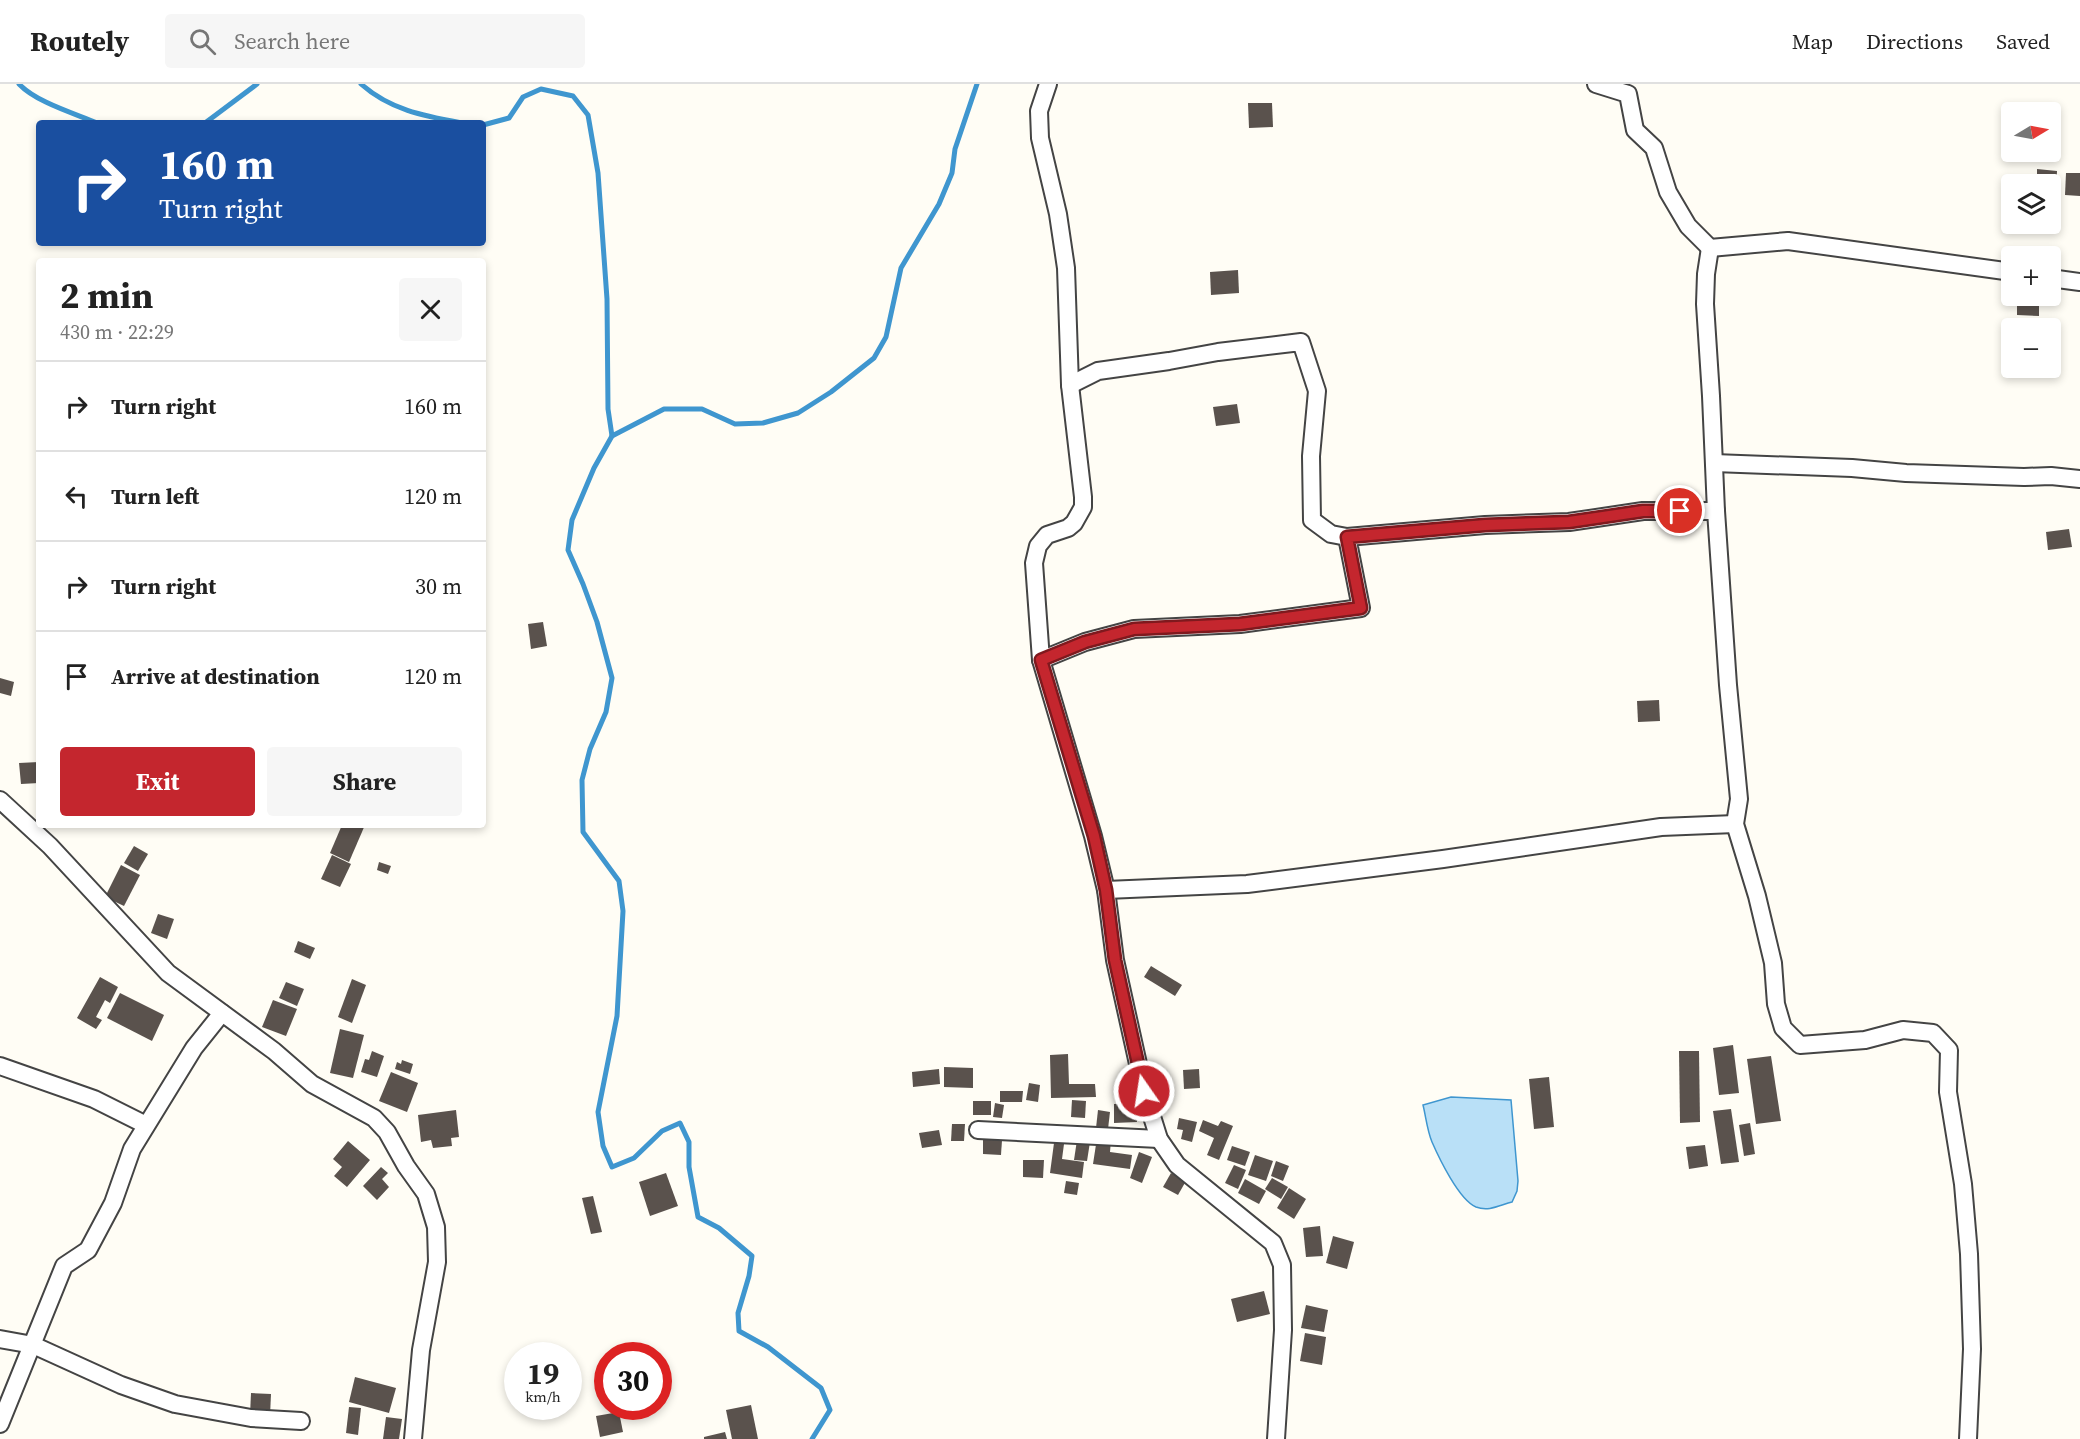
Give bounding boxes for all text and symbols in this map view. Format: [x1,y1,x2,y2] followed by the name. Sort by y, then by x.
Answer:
[165,14,585,68] search box
[30,22,129,60] text: Routely
[186,25,219,58] icon: search
[234,26,350,56] text: Search here
[1792,27,1833,56] text: Map
[1866,27,1963,56] text: Directions
[1996,27,2050,56] text: Saved
[2001,102,2061,162] north arrow
[2001,102,2061,378] map controls
[159,135,274,193] text: 160 m
[60,144,138,222] icon: right
[2001,174,2061,234] button: layers
[159,190,283,227] text: Turn right
[2001,246,2061,306] button: +
[60,271,153,320] text: 2 min
[399,278,462,341] button: close
[60,318,174,346] text: 430 m · 22:29
[2001,318,2061,378] button: −
[60,390,93,423] icon: right
[111,391,216,421] text: Turn right
[404,391,462,421] text: 160 m
[60,480,93,513] icon: left
[111,481,199,511] text: Turn left
[404,481,462,511] text: 120 m
[1654,485,1705,536] pin
[1663,494,1696,527] icon: arrive
[60,570,93,603] icon: right
[111,571,216,601] text: Turn right
[415,571,462,601] text: 30 m
[60,660,93,693] icon: arrive
[111,661,320,691] text: Arrive at destination
[404,661,462,691] text: 120 m
[60,747,255,816] button: Exit
[267,747,462,816] button: Share
[1112,1059,1176,1123] position arrow
[594,1342,672,1420] speed limit sign: 30
[527,1353,559,1394] text: 19
[525,1386,561,1407] text: km/h

